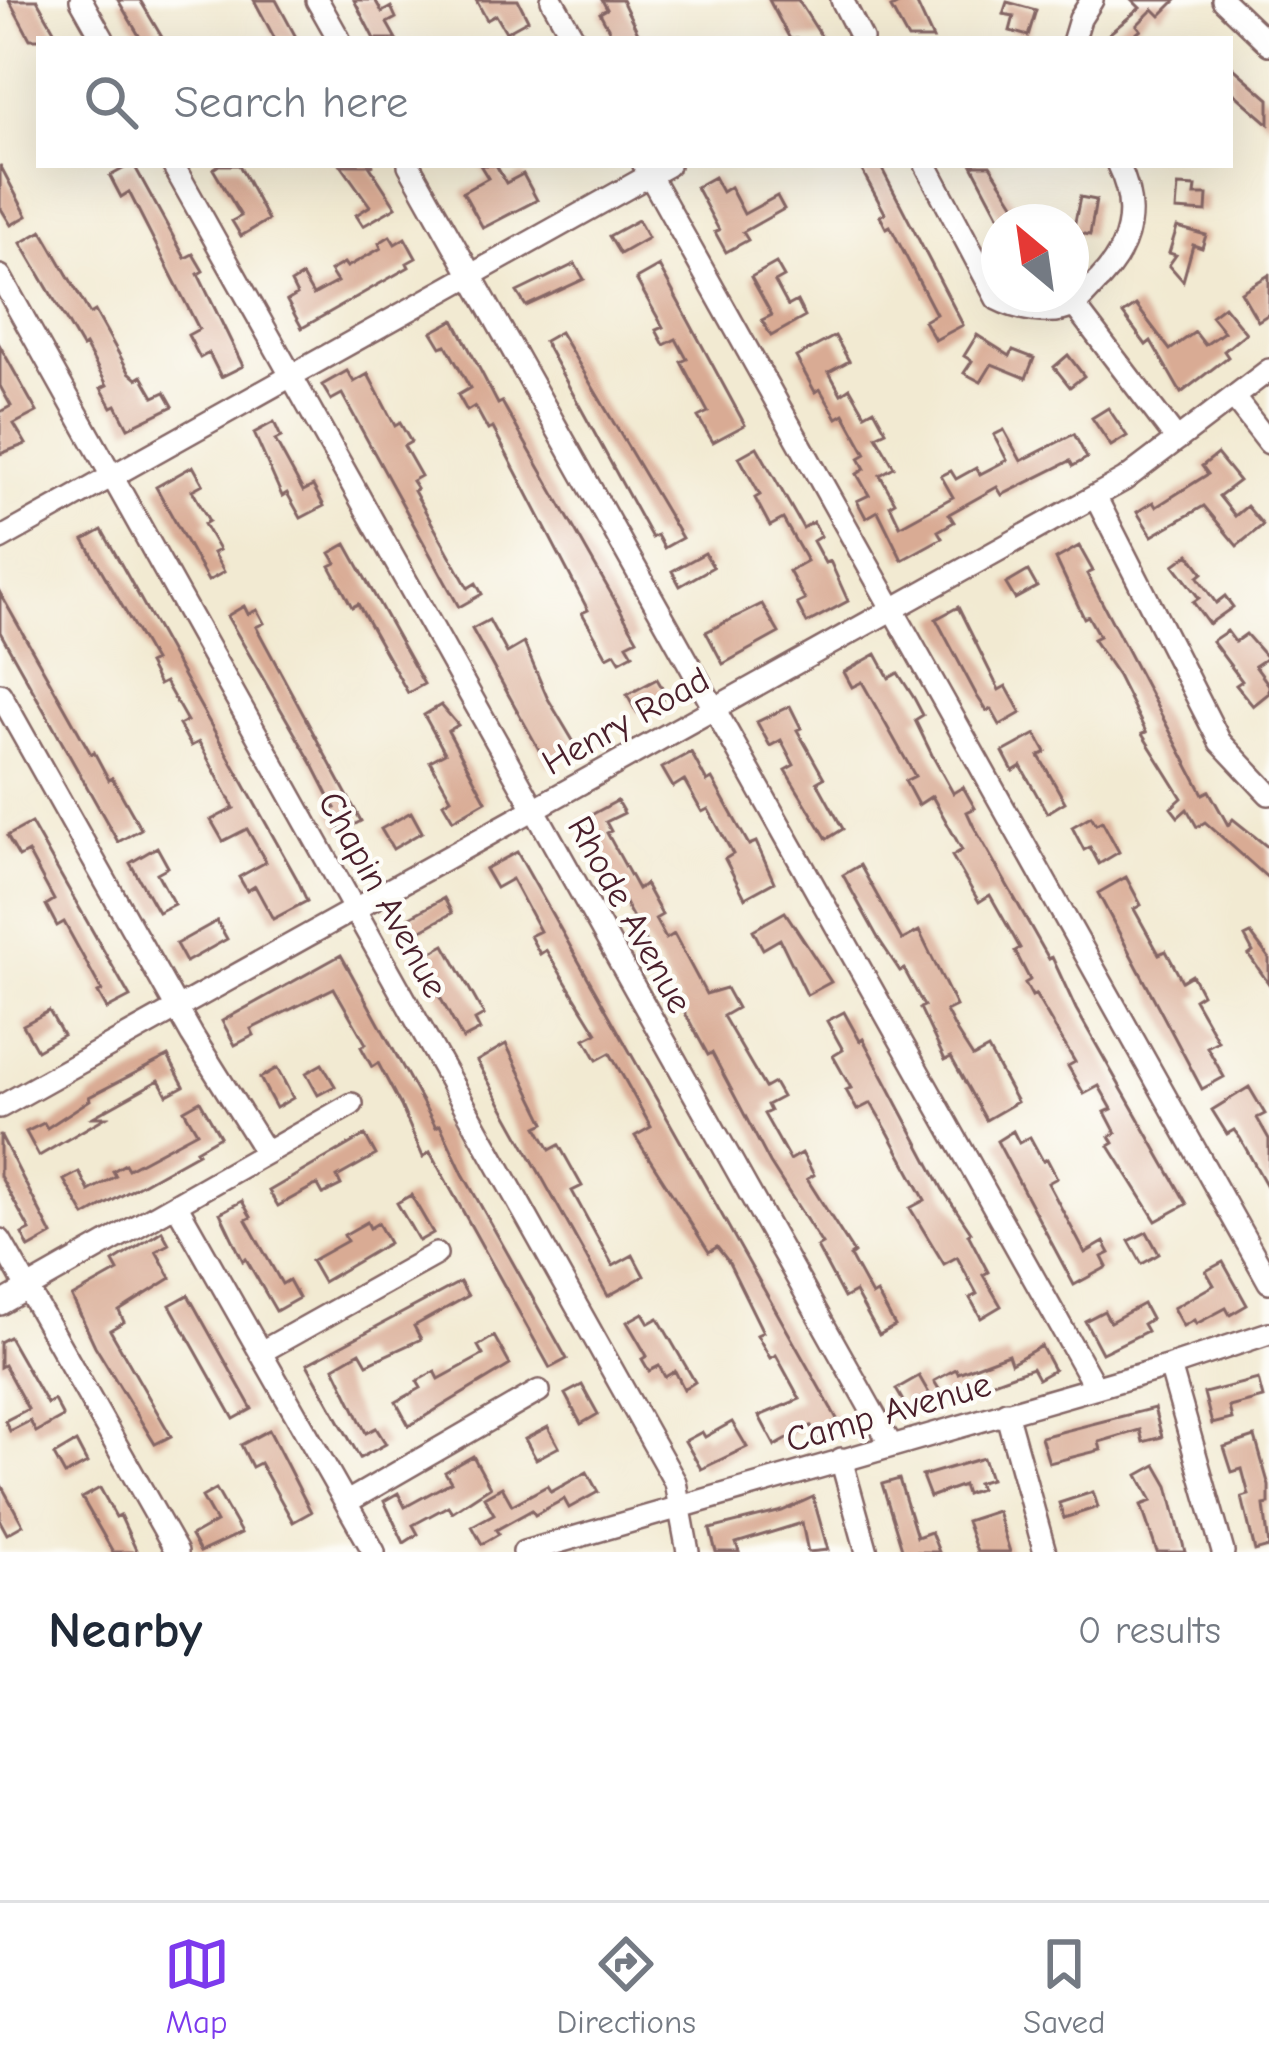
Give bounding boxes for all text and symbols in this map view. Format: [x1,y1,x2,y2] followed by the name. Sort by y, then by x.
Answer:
[36,36,1233,168] search box
[78,69,144,135] icon: search
[174,76,408,128] text: Search here
[981,204,1089,312] north arrow
[535,659,716,784] street label: Henry Road
[309,785,456,1005] street label: Chapin Avenue
[559,809,701,1020] street label: Rhode Avenue
[781,1364,996,1461] street label: Camp Avenue
[48,1601,202,1660] text: Nearby
[1078,1608,1221,1653] text: 0 results
[164,1931,230,2041] tab: Map
[557,1931,696,2041] tab: Directions
[1023,1931,1105,2041] tab: Saved

